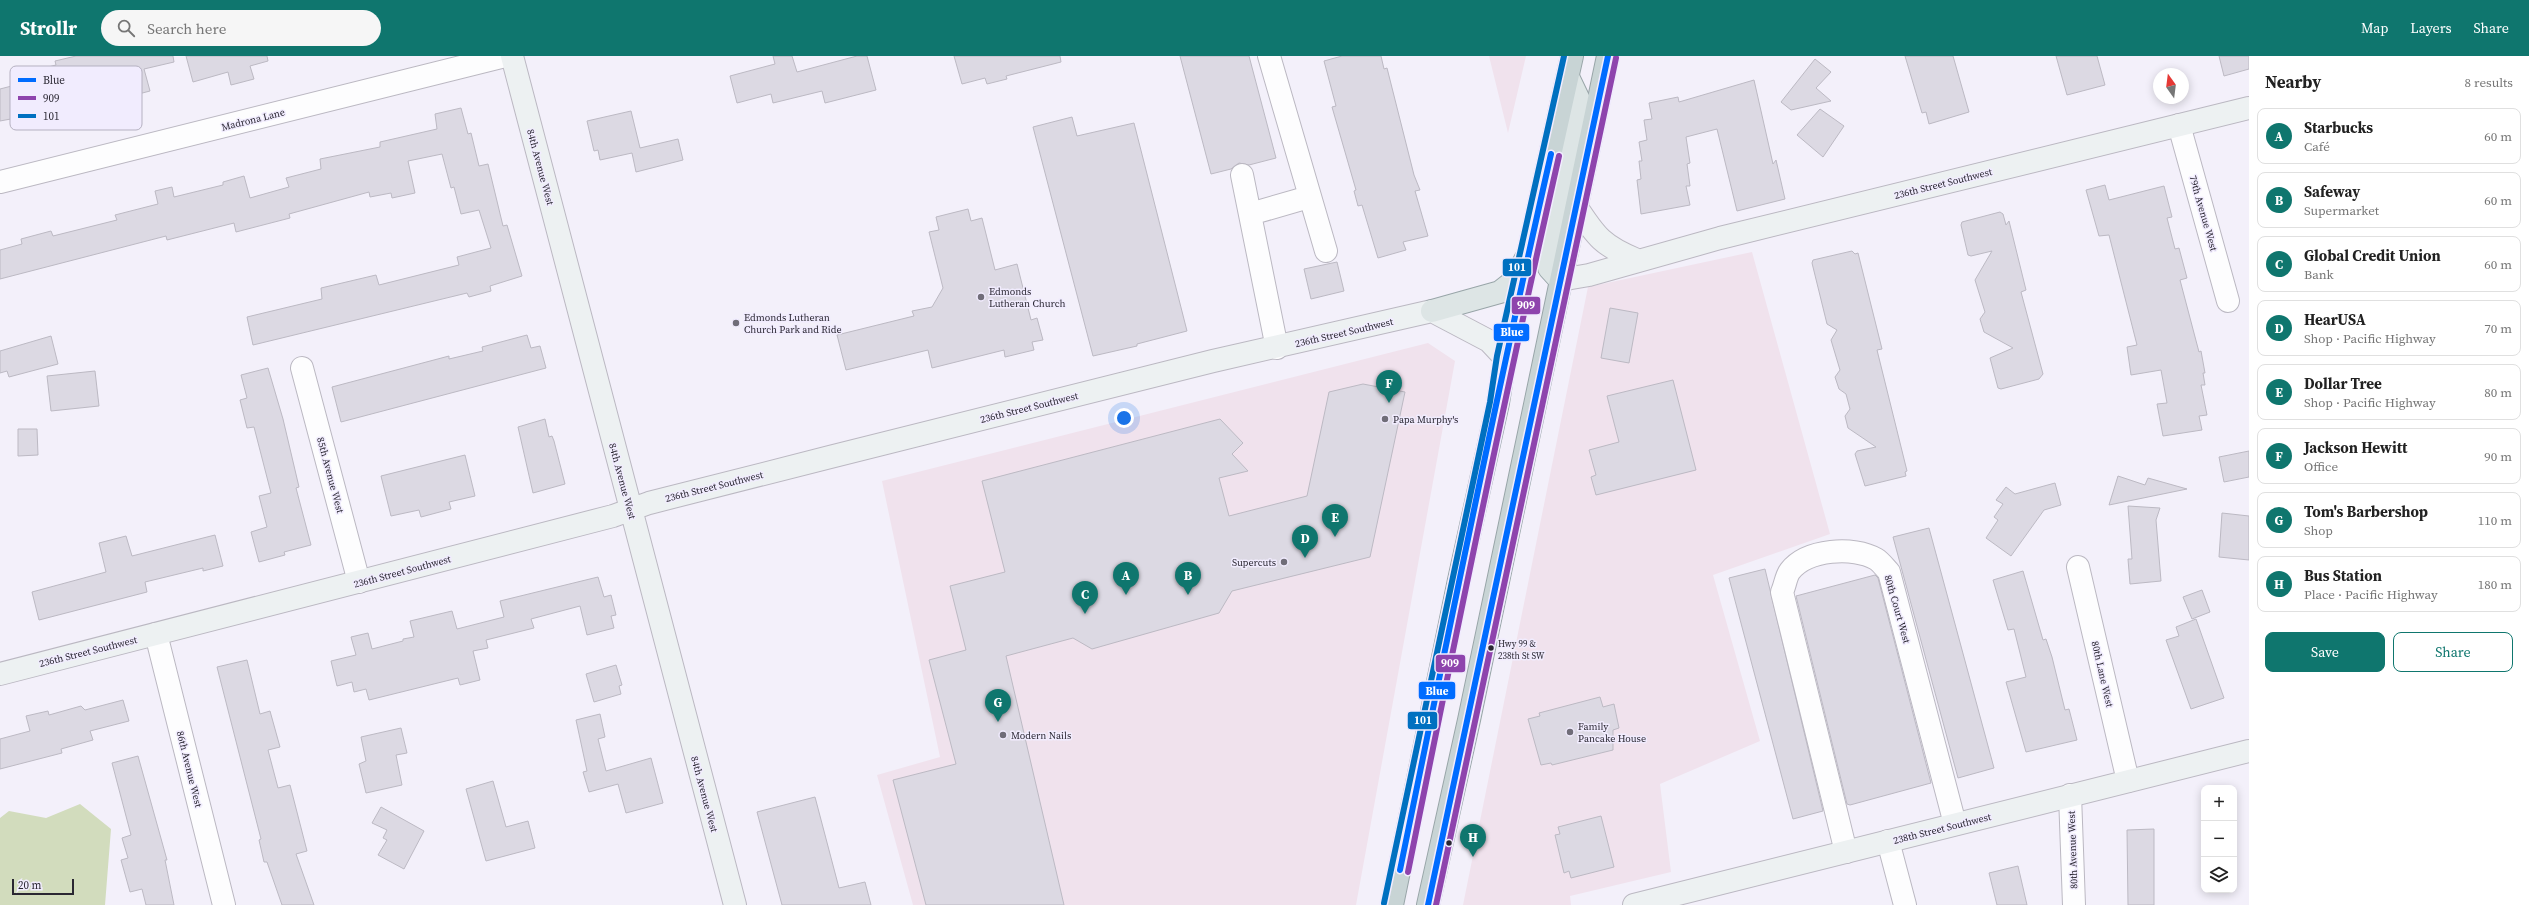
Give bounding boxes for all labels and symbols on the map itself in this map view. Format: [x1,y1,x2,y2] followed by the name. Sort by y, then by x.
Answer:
[10,66,142,130] legend
[2153,68,2189,104] north arrow
[43,73,65,88] text: Blue
[43,91,60,106] text: 909
[220,105,286,134] street label: Madrona Lane
[43,109,60,124] text: 101
[524,128,557,207] street label: 84th Avenue West
[1893,165,1994,202] street label: 236th Street Southwest
[2187,174,2221,253] street label: 79th Avenue West
[1502,258,1532,277] line badge: 101
[1508,260,1526,275] text: 101
[989,285,1065,310] place label: Edmonds Lutheran Church
[976,292,986,302] marker: Edmonds Lutheran Church
[1511,296,1541,315] line badge: 909
[1517,298,1535,313] text: 909
[744,311,842,336] place label: Edmonds Lutheran Church Park and Ride
[1294,315,1395,350] street label: 236th Street Southwest
[731,318,741,328] marker: Edmonds Lutheran Church Park and Ride
[1493,323,1530,342] line badge: Blue
[1501,325,1524,340] text: Blue
[1376,370,1402,403] pin: F
[979,389,1080,426] street label: 236th Street Southwest
[1114,408,1134,428] your location
[1393,413,1458,426] place label: Papa Murphy's
[1380,414,1390,424] marker: Papa Murphy's
[314,436,347,515] street label: 85th Avenue West
[606,442,639,521] street label: 84th Avenue West
[664,468,765,505] street label: 236th Street Southwest
[1322,504,1348,537] pin: E
[1292,525,1318,558] pin: D
[352,552,453,591] street label: 236th Street Southwest
[1232,556,1276,569] place label: Supercuts
[1279,557,1289,567] marker: Supercuts
[1113,562,1139,595] pin: A
[1175,562,1201,595] pin: B
[1882,573,1914,645] street label: 80th Court West
[1072,581,1098,614] pin: C
[38,633,139,670] street label: 236th Street Southwest
[1498,638,1545,662] place label: Hwy 99 & 238th St SW
[2089,640,2117,709] street label: 80th Lane West
[1486,643,1496,653] marker: Hwy 99 & 238th St SW
[1435,654,1466,673] line badge: 909
[1441,656,1459,671] text: 909
[1418,681,1456,700] line badge: Blue
[1426,684,1449,699] text: Blue
[985,689,1011,722] pin: G
[1407,711,1438,730] line badge: 101
[1414,713,1432,728] text: 101
[1578,720,1646,745] place label: Family Pancake House
[1565,727,1575,737] marker: Family Pancake House
[1011,729,1071,742] place label: Modern Nails
[174,730,205,809] street label: 86th Avenue West
[998,730,1008,740] marker: Modern Nails
[688,755,721,834] street label: 84th Avenue West
[1892,810,1993,847] street label: 238th Street Southwest
[2065,810,2080,889] street label: 80th Avenue West
[1460,824,1486,857] pin: H
[1444,838,1454,848] unlabelled marker
[12,877,74,896] scale bar

